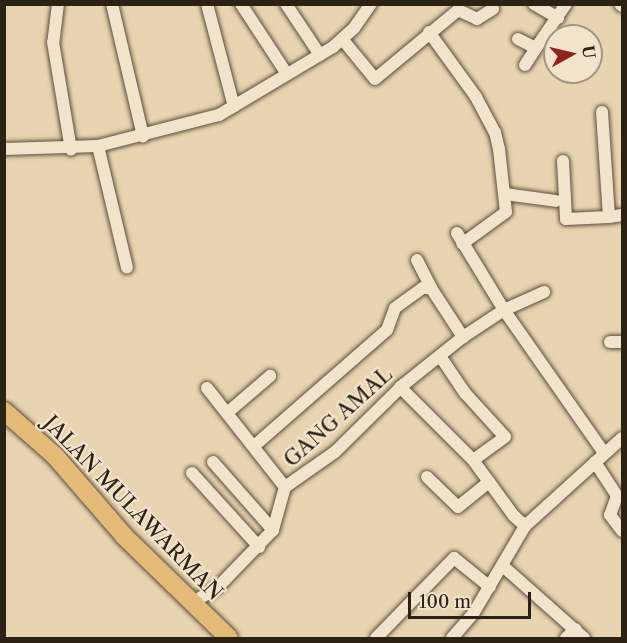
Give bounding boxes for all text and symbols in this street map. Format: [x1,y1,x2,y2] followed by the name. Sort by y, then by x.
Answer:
[543,24,603,84] north arrow
[578,44,600,60] text: U
[278,361,398,473] street label: GANG AMAL
[38,410,228,606] street label: JALAN MULAWARMAN
[411,580,534,618] scale bar
[419,591,471,613] text: 100 m

